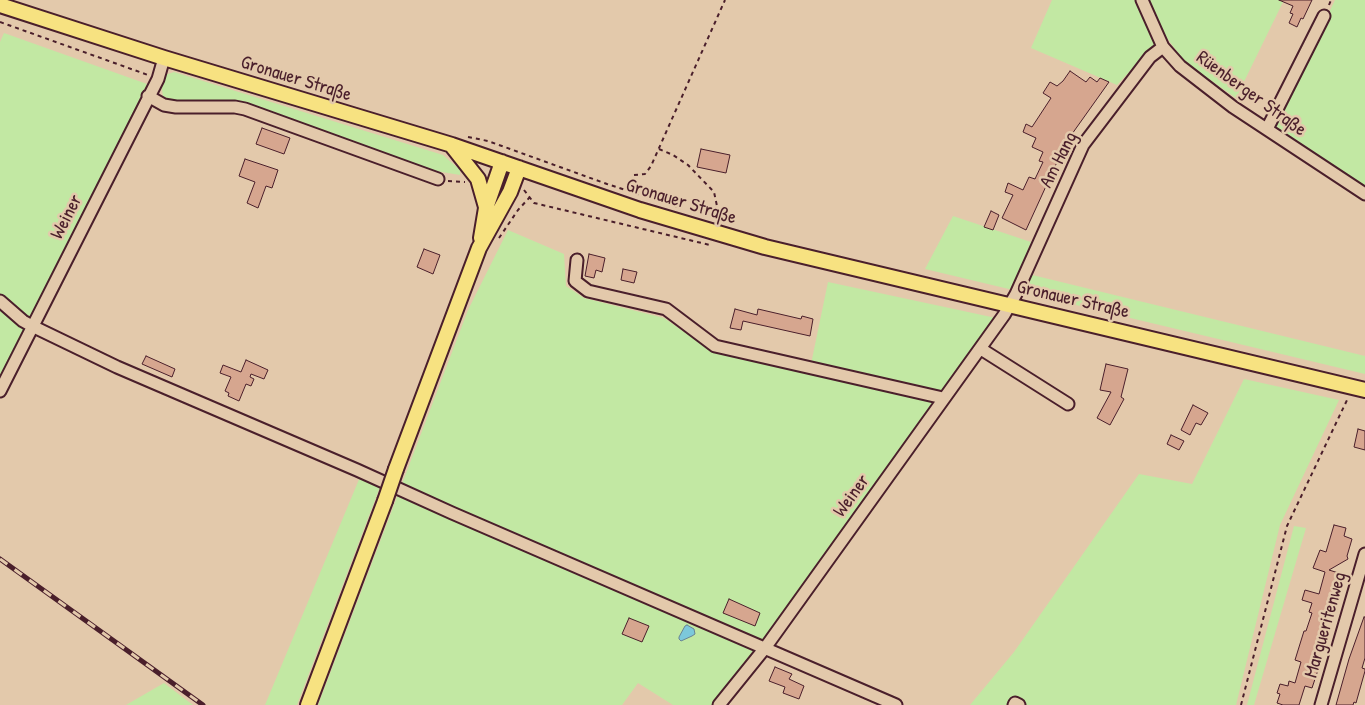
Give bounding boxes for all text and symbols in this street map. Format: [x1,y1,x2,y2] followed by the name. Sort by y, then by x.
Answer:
[1192,46,1310,142] street label: Rüenberger Straße
[238,51,354,107] street label: Gronauer Straße
[1035,128,1083,192] street label: Am Hang
[623,174,739,230] street label: Gronauer Straße
[46,191,88,243] street label: Weiner
[1015,276,1131,324] street label: Gronauer Straße
[829,470,875,522] street label: Weiner
[1300,570,1352,680] street label: Margueritenweg

